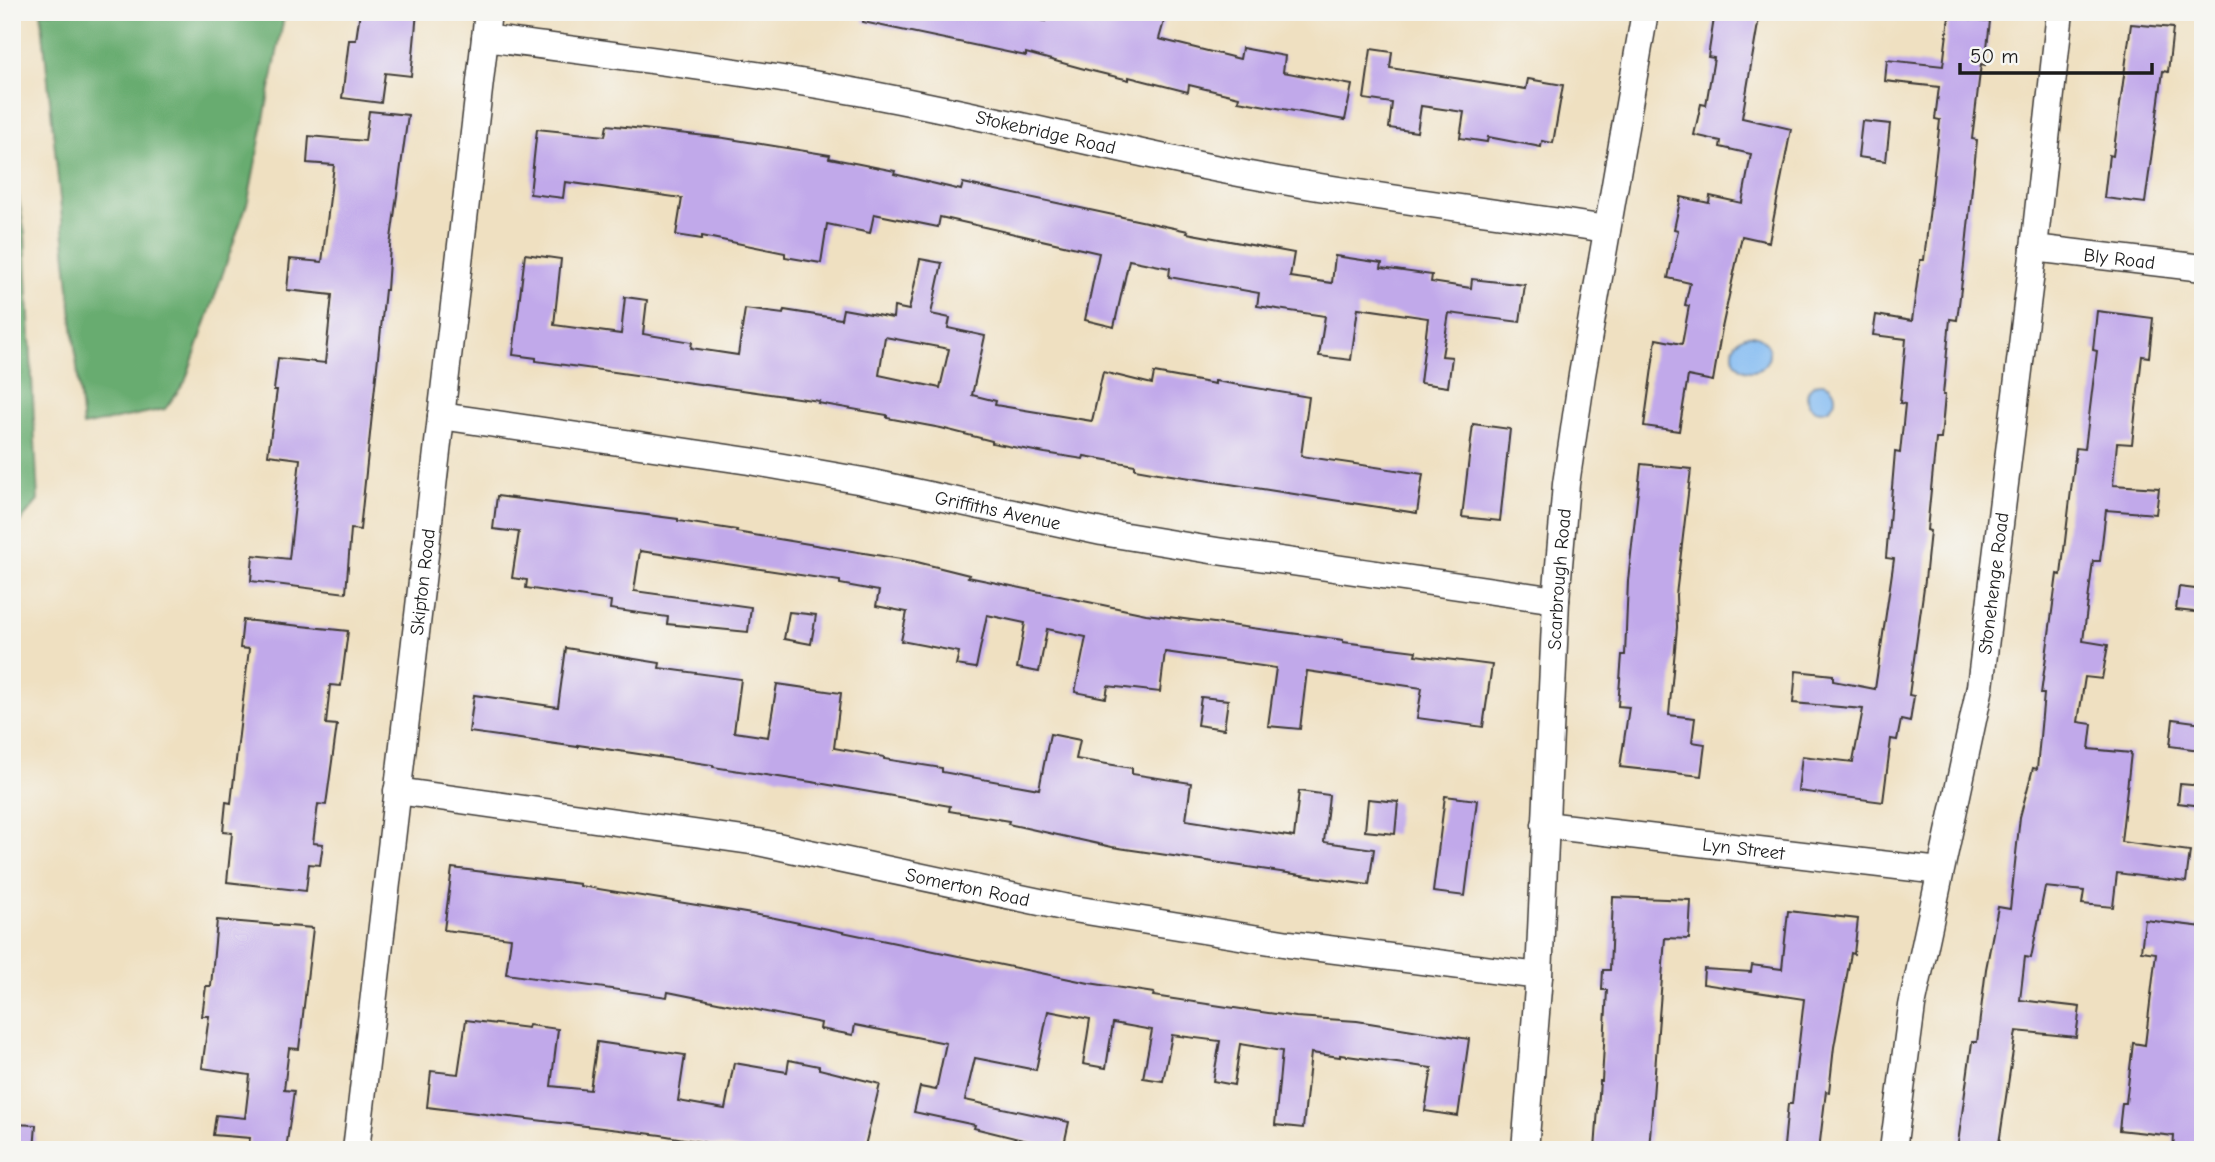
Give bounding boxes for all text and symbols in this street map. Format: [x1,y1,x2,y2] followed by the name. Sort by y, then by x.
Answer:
[1960,32,2152,76] scale bar
[1970,44,2019,68] text: 50 m
[974,106,1118,159] street label: Stokebridge Road
[2082,244,2156,274] street label: Bly Road
[933,487,1063,535] street label: Griffiths Avenue
[1544,507,1576,650] street label: Scarbrough Road
[1974,511,2013,656] street label: Stonehenge Road
[406,528,440,636] street label: Skipton Road
[1701,833,1786,865] street label: Lyn Street
[903,864,1032,912] street label: Somerton Road

